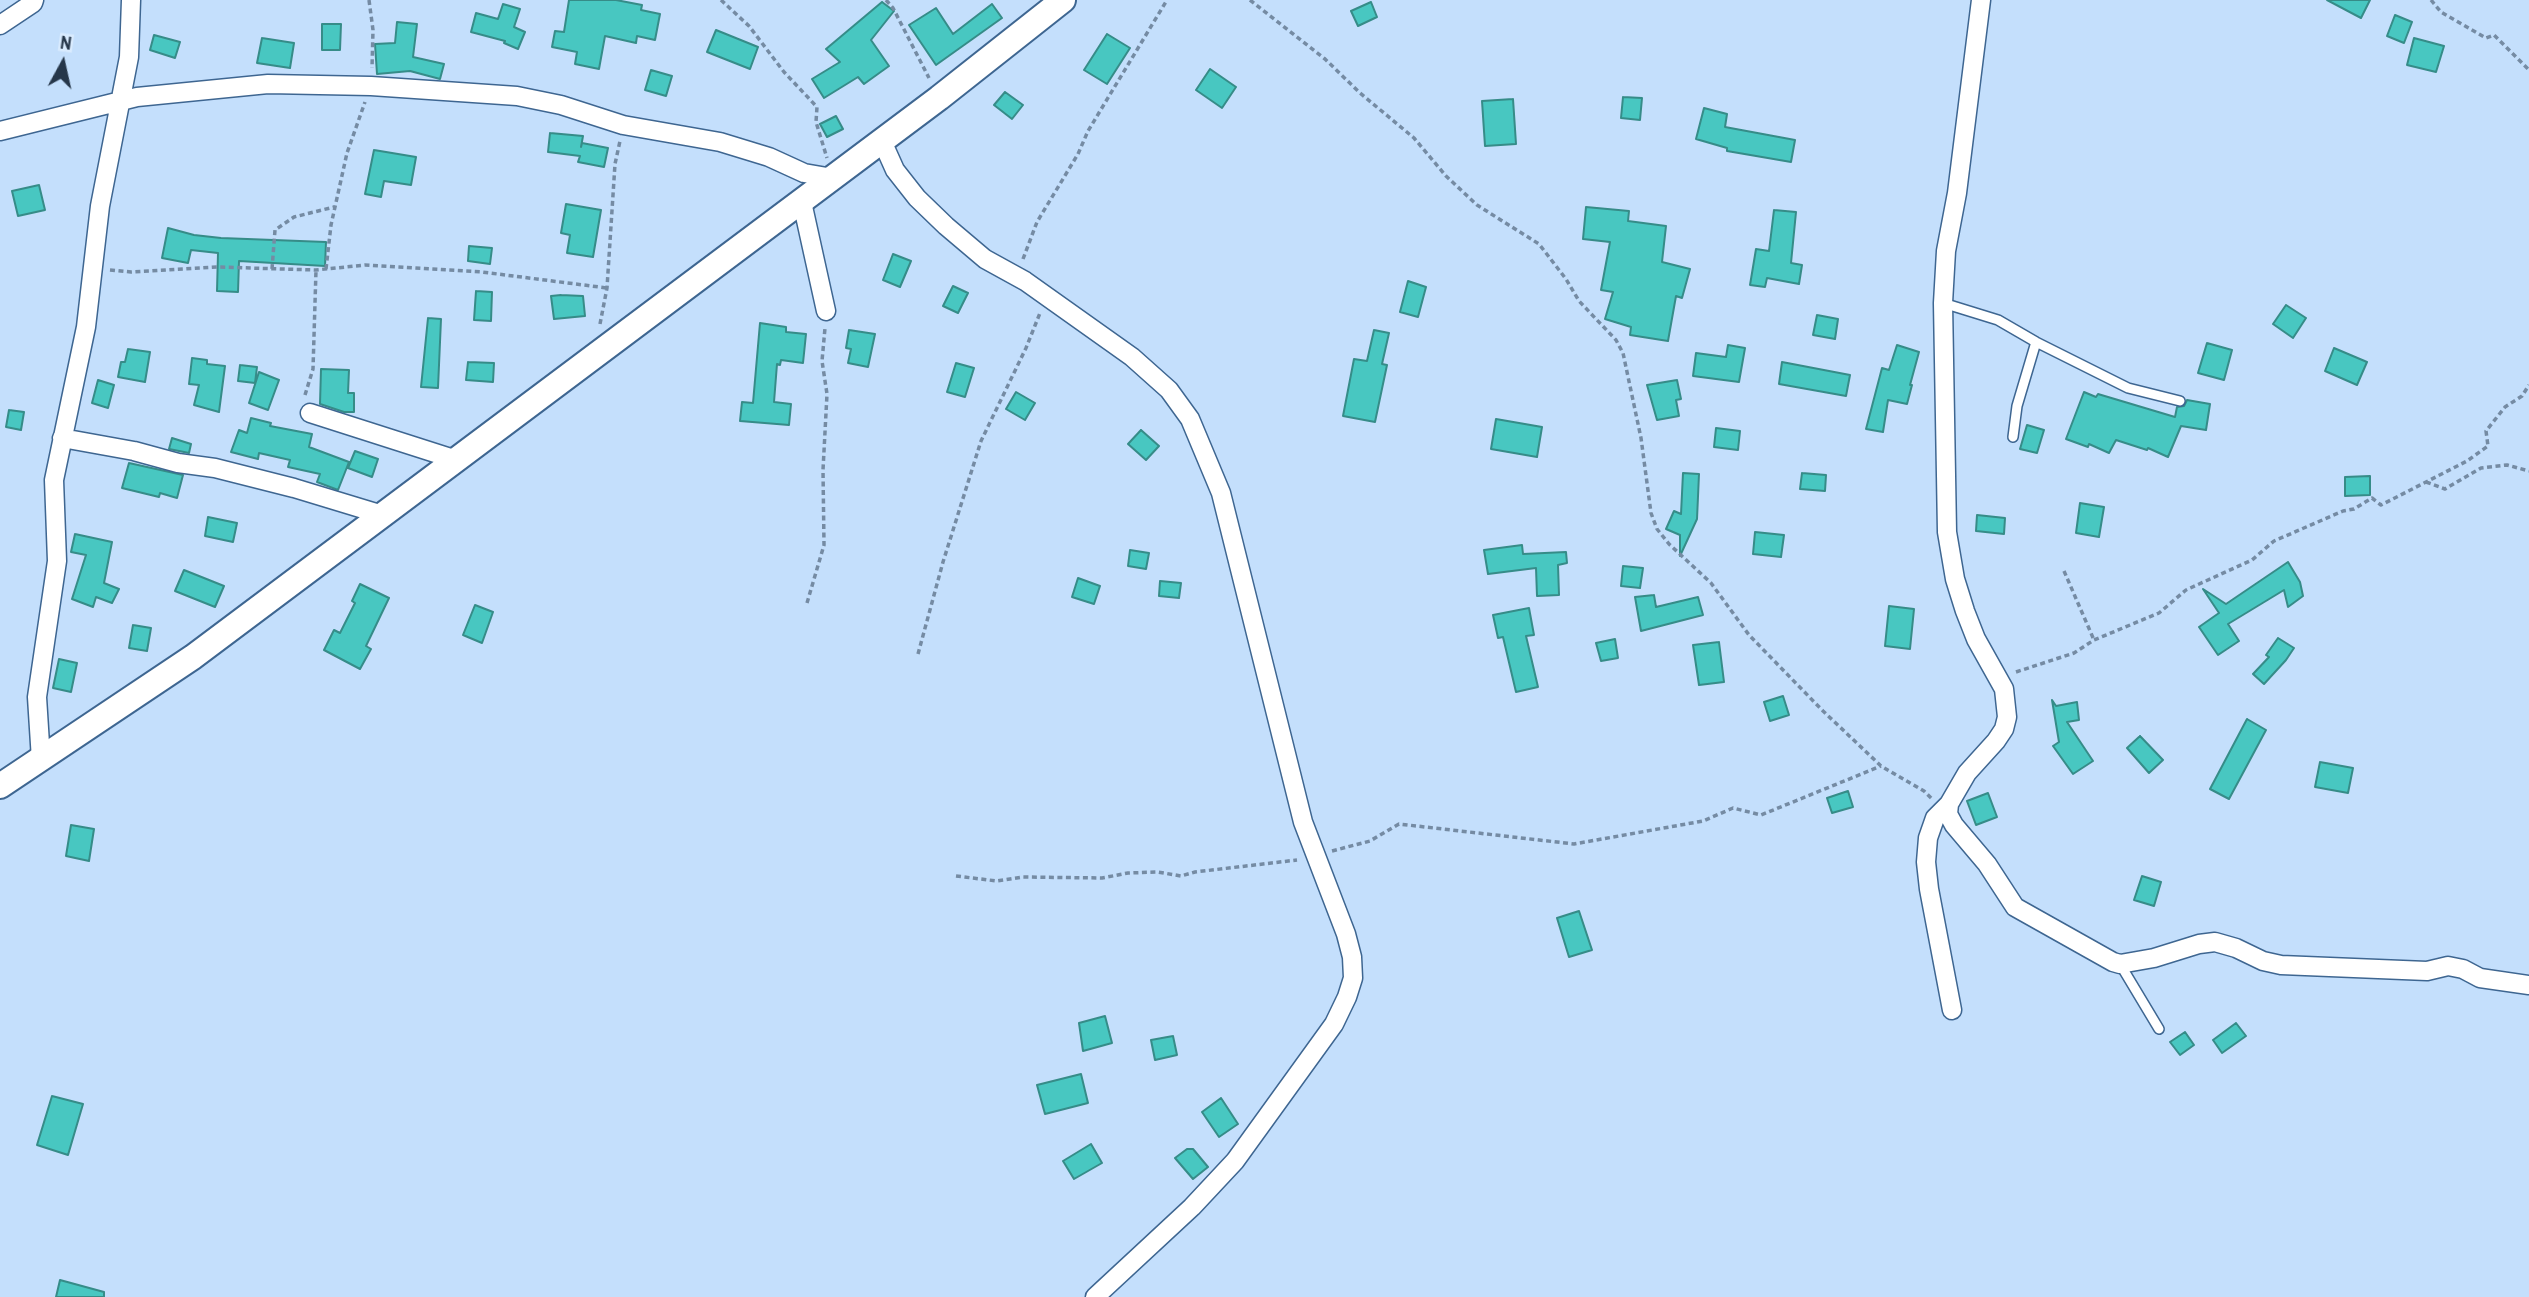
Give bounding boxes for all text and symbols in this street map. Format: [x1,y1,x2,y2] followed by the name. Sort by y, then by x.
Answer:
[28,28,98,98] north arrow
[59,29,73,56] text: N

